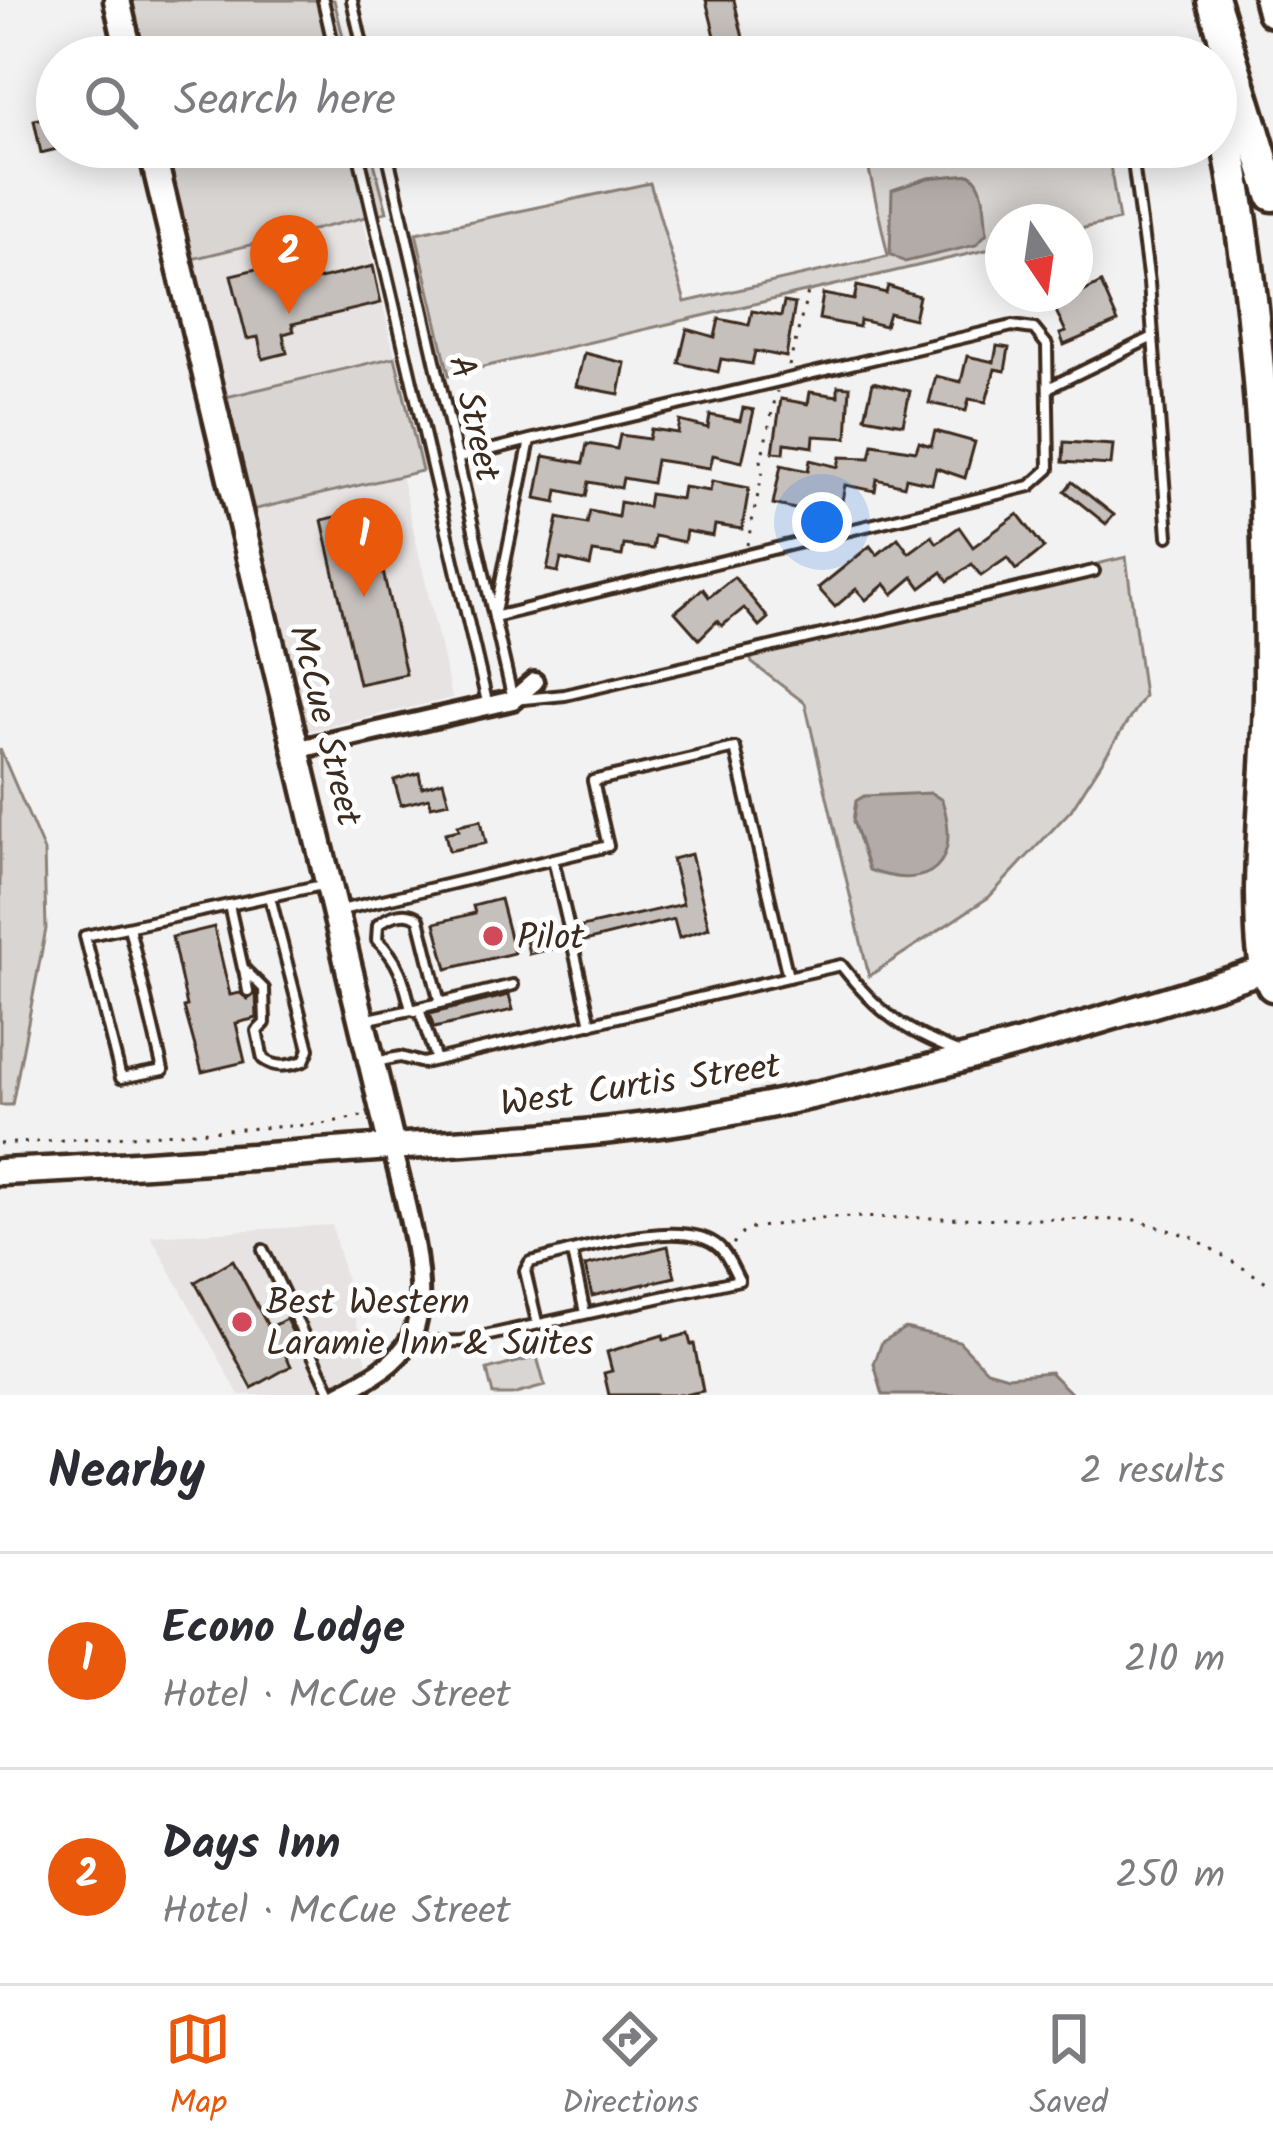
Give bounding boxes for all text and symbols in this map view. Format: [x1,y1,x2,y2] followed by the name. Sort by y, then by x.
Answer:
[36,36,1237,168] search box
[174,66,396,138] text: Search here
[78,69,144,135] icon: search
[985,204,1093,312] north arrow
[250,215,328,314] pin: 2
[430,350,515,488] street label: A Street
[792,492,852,552] your location
[325,498,403,597] pin: 1
[271,619,376,833] street label: McCue Street
[517,911,585,968] place label: Pilot
[480,923,506,949] marker: Pilot
[497,1038,785,1134] street label: West Curtis Street
[266,1276,593,1374] place label: Best Western Laramie Inn & Suites
[229,1309,255,1335] marker: Best Western Laramie Inn & Suites
[48,1433,205,1514] text: Nearby
[1080,1442,1225,1504] text: 2 results
[162,1594,405,1666] text: Econo Lodge
[81,1630,93,1692] text: 1
[1124,1630,1225,1692] text: 210 m
[162,1666,511,1728] text: Hotel · McCue Street
[162,1810,340,1882] text: Days Inn
[76,1846,98,1908] text: 2
[1115,1846,1225,1908] text: 250 m
[162,1882,511,1944] text: Hotel · McCue Street
[165,2006,231,2131] tab: Map
[562,2006,699,2131] tab: Directions
[1029,2006,1108,2131] tab: Saved

